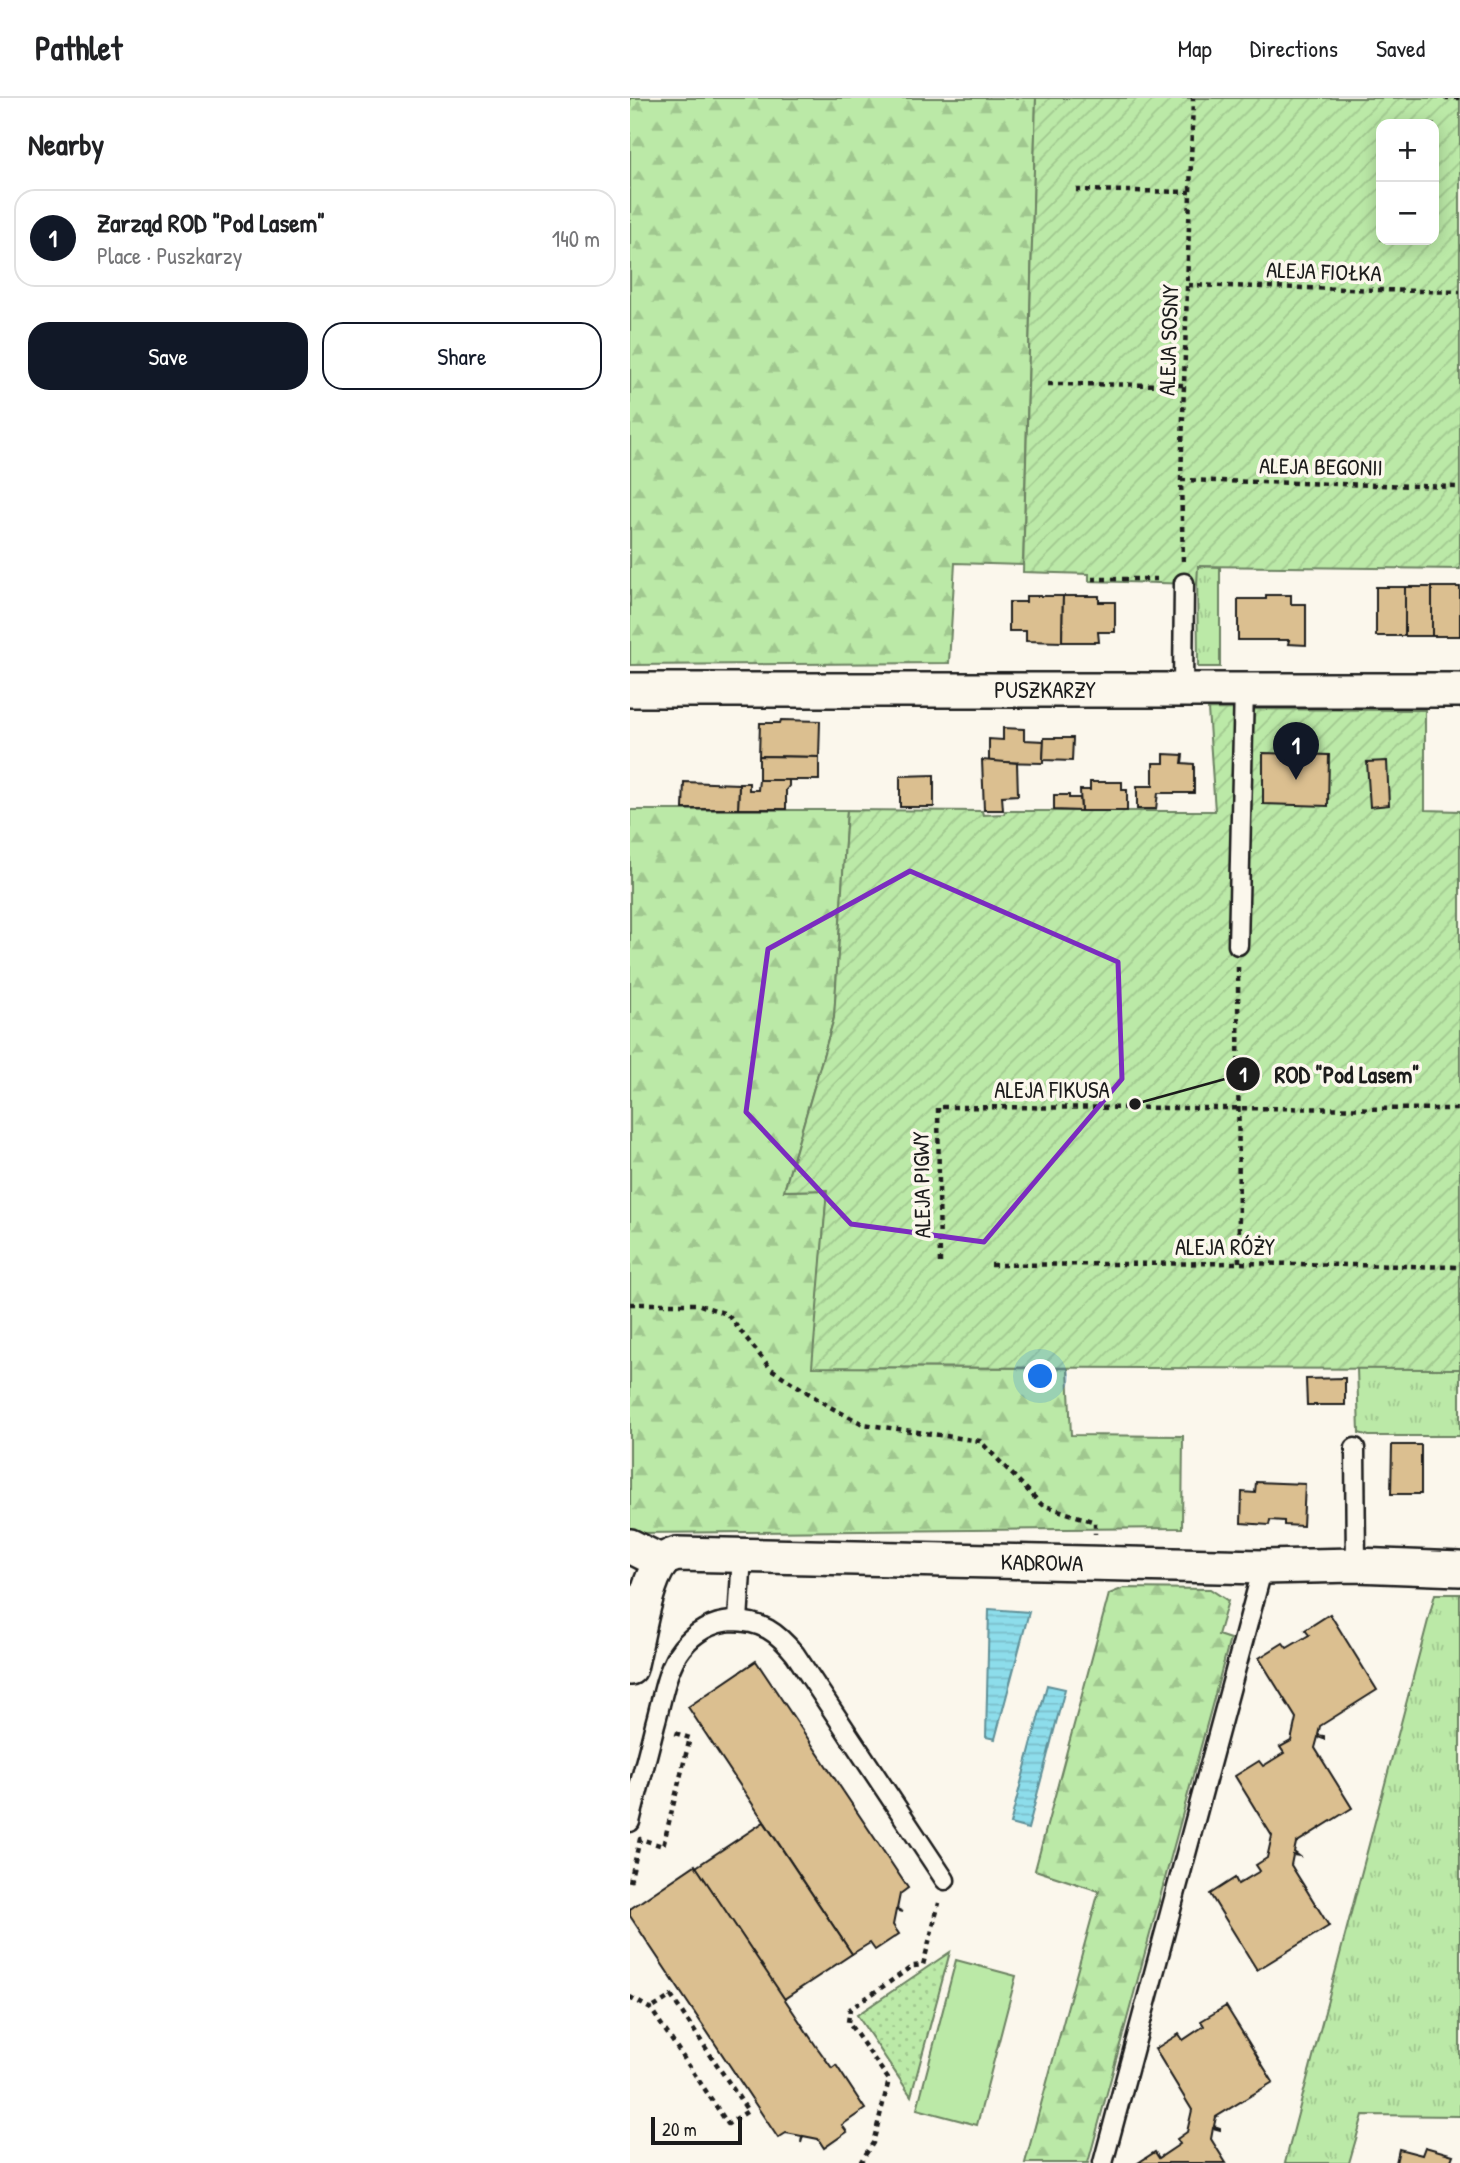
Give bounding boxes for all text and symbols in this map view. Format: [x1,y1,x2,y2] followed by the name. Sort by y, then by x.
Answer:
[35,26,122,70] text: Pathlet
[1178,32,1212,64] text: Map
[1250,32,1338,64] text: Directions
[1376,32,1425,64] text: Saved
[1376,119,1439,245] map controls
[1376,119,1439,182] button: +
[28,124,104,164] text: Nearby
[1376,182,1439,245] button: −
[97,205,325,240] text: Zarząd ROD "Pod Lasem"
[49,223,57,254] text: 1
[552,223,600,254] text: 140 m
[97,240,242,271] text: Place · Puszkarzy
[1266,253,1382,289] street label: ALEJA FIOŁKA
[1151,284,1185,396] street label: ALEJA SOSNY
[28,322,308,390] button: Save
[322,322,602,390] button: Share
[1259,449,1383,483] street label: ALEJA BEGONII
[994,674,1096,705] street label: PUSZKARZY
[1273,722,1319,780] pin: 1
[1225,1052,1434,1097] callout: ROD "Pod Lasem"
[1274,1058,1420,1090] text: ROD "Pod Lasem"
[1239,1060,1247,1089] text: 1
[994,1074,1110,1105] street label: ALEJA FIKUSA
[905,1131,937,1239] street label: ALEJA PIGWY
[1175,1231,1275,1262] street label: ALEJA RÓŻY
[1023,1359,1057,1393] your location
[1000,1546,1084,1578] street label: KADROWA
[651,2114,742,2146] scale bar
[662,2116,697,2142] text: 20 m

